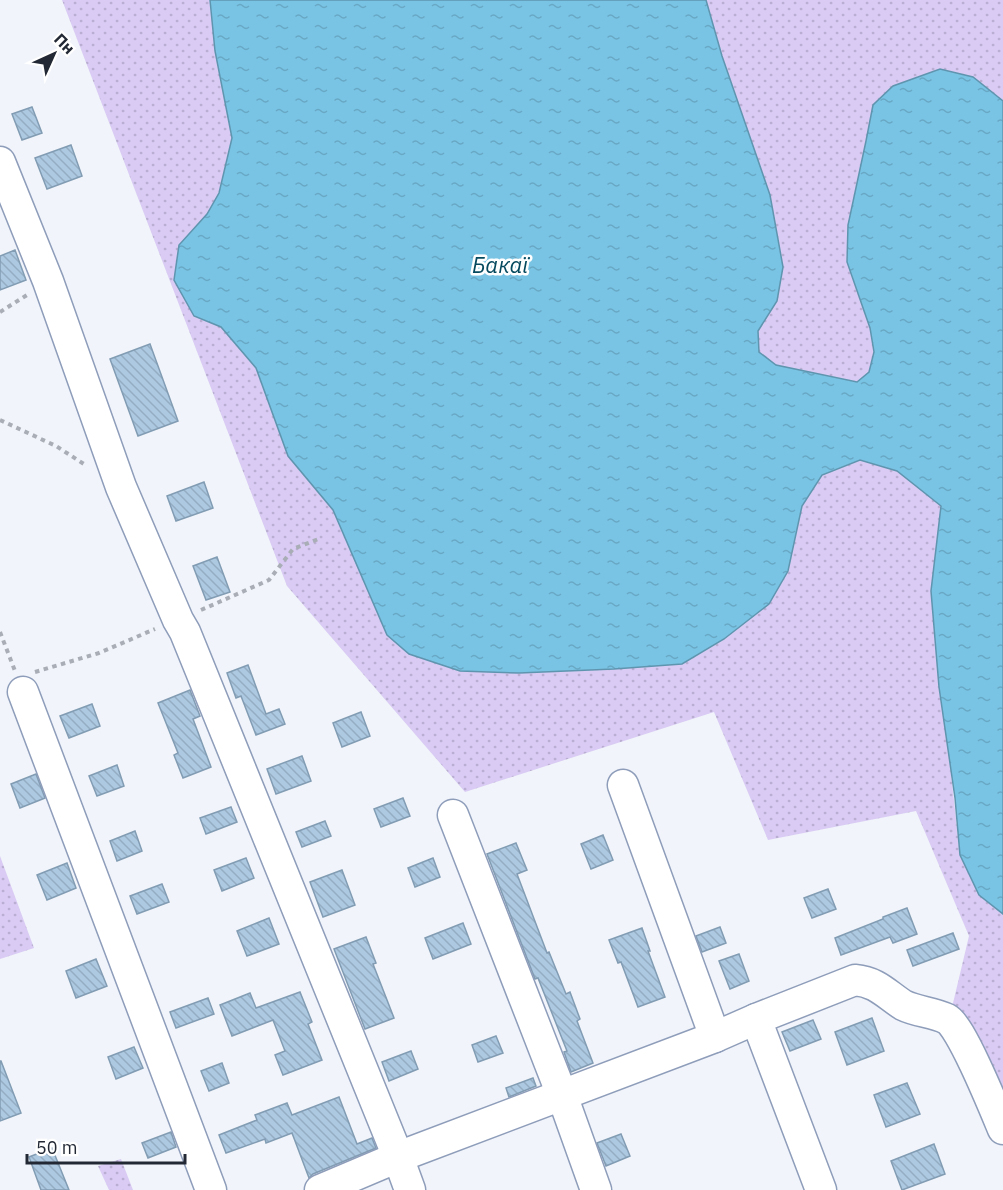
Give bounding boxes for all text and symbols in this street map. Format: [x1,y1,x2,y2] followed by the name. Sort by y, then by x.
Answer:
[24,24,84,84] north arrow
[50,29,79,58] text: Пн
[472,250,530,279] water label: Бакаї
[27,1127,184,1165] scale bar
[36,1136,78,1159] text: 50 m

